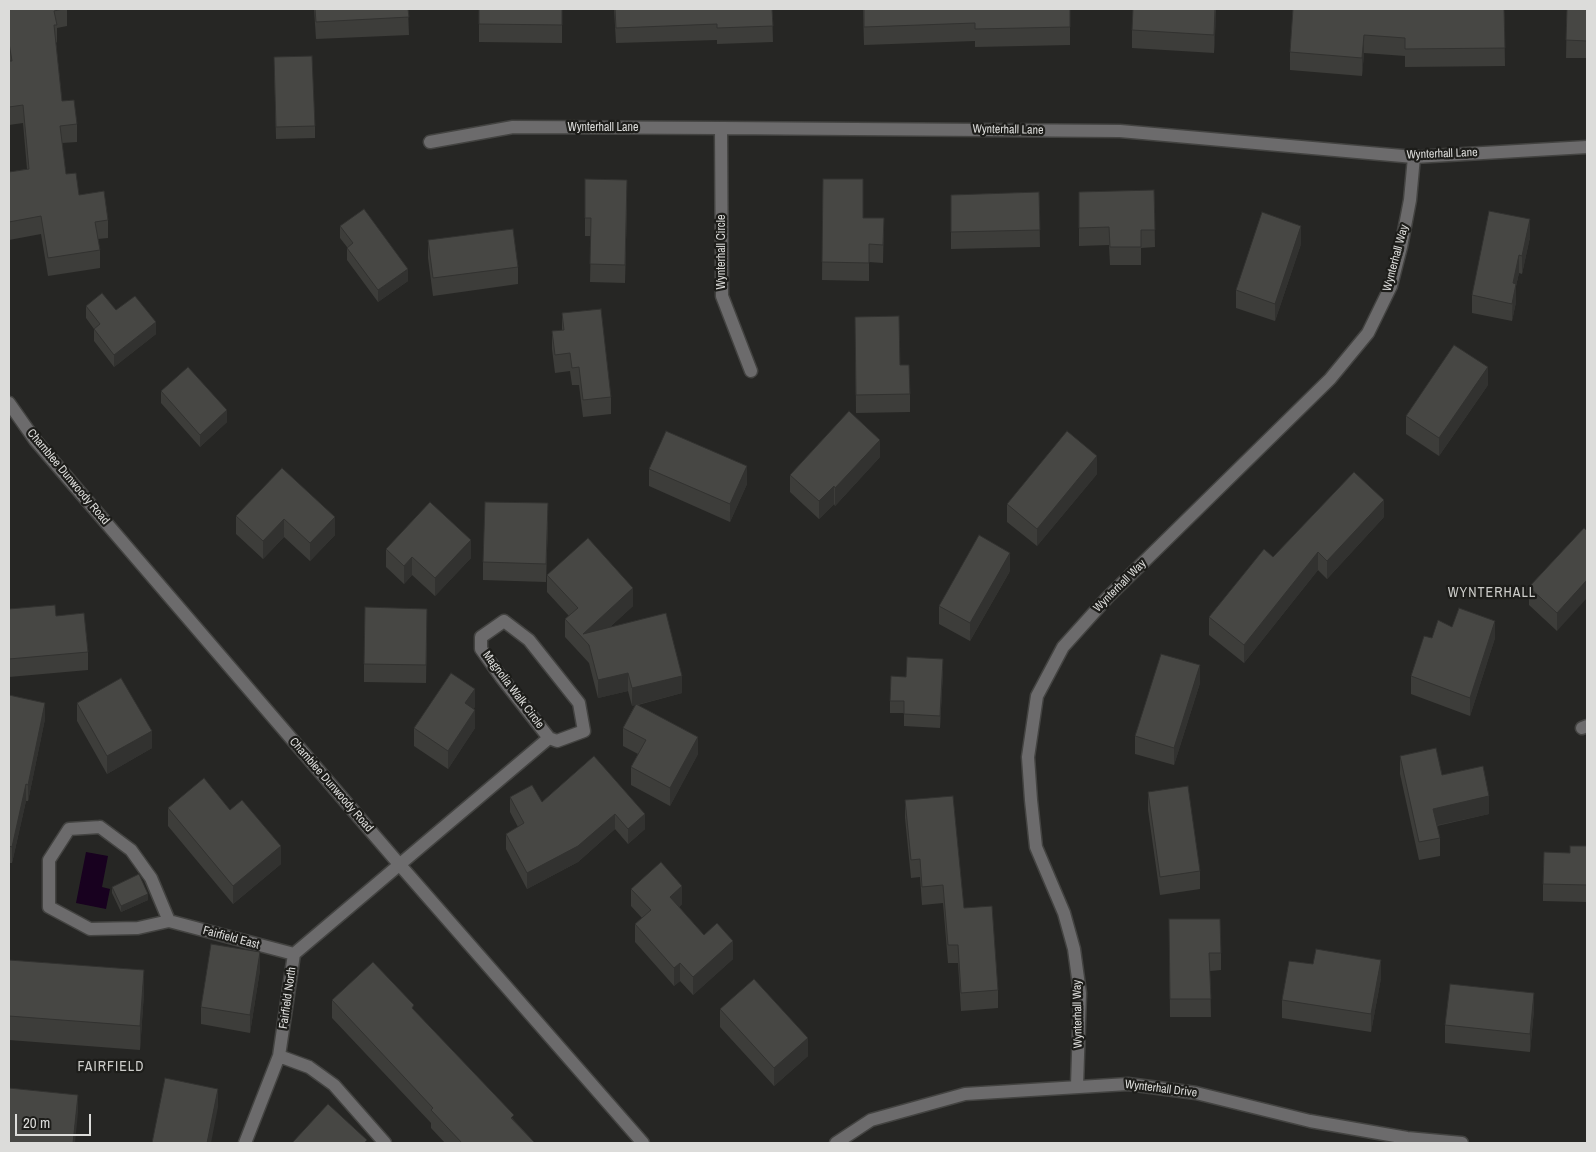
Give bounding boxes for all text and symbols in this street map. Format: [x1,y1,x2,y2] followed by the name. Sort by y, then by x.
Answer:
[567,121,639,135] street label: Wynterhall Lane
[972,122,1044,138] street label: Wynterhall Lane
[1406,146,1478,162] street label: Wynterhall Lane
[715,215,729,289] street label: Wynterhall Circle
[1380,223,1412,293] street label: Wynterhall Way
[24,426,112,528] street label: Chamblee Dunwoody Road
[1091,557,1149,615] street label: Wynterhall Way
[1447,585,1537,601] district label: WYNTERHALL
[479,648,547,732] street label: Magnolia Walk Circle
[286,735,376,835] street label: Chamblee Dunwoody Road
[201,924,261,952] street label: Fairfield East
[277,966,299,1030] street label: Fairfield North
[1070,980,1086,1048] street label: Wynterhall Way
[76,1059,146,1075] district label: FAIRFIELD
[1124,1077,1198,1101] street label: Wynterhall Drive
[18,1104,94,1136] scale bar
[23,1112,50,1133] text: 20 m

